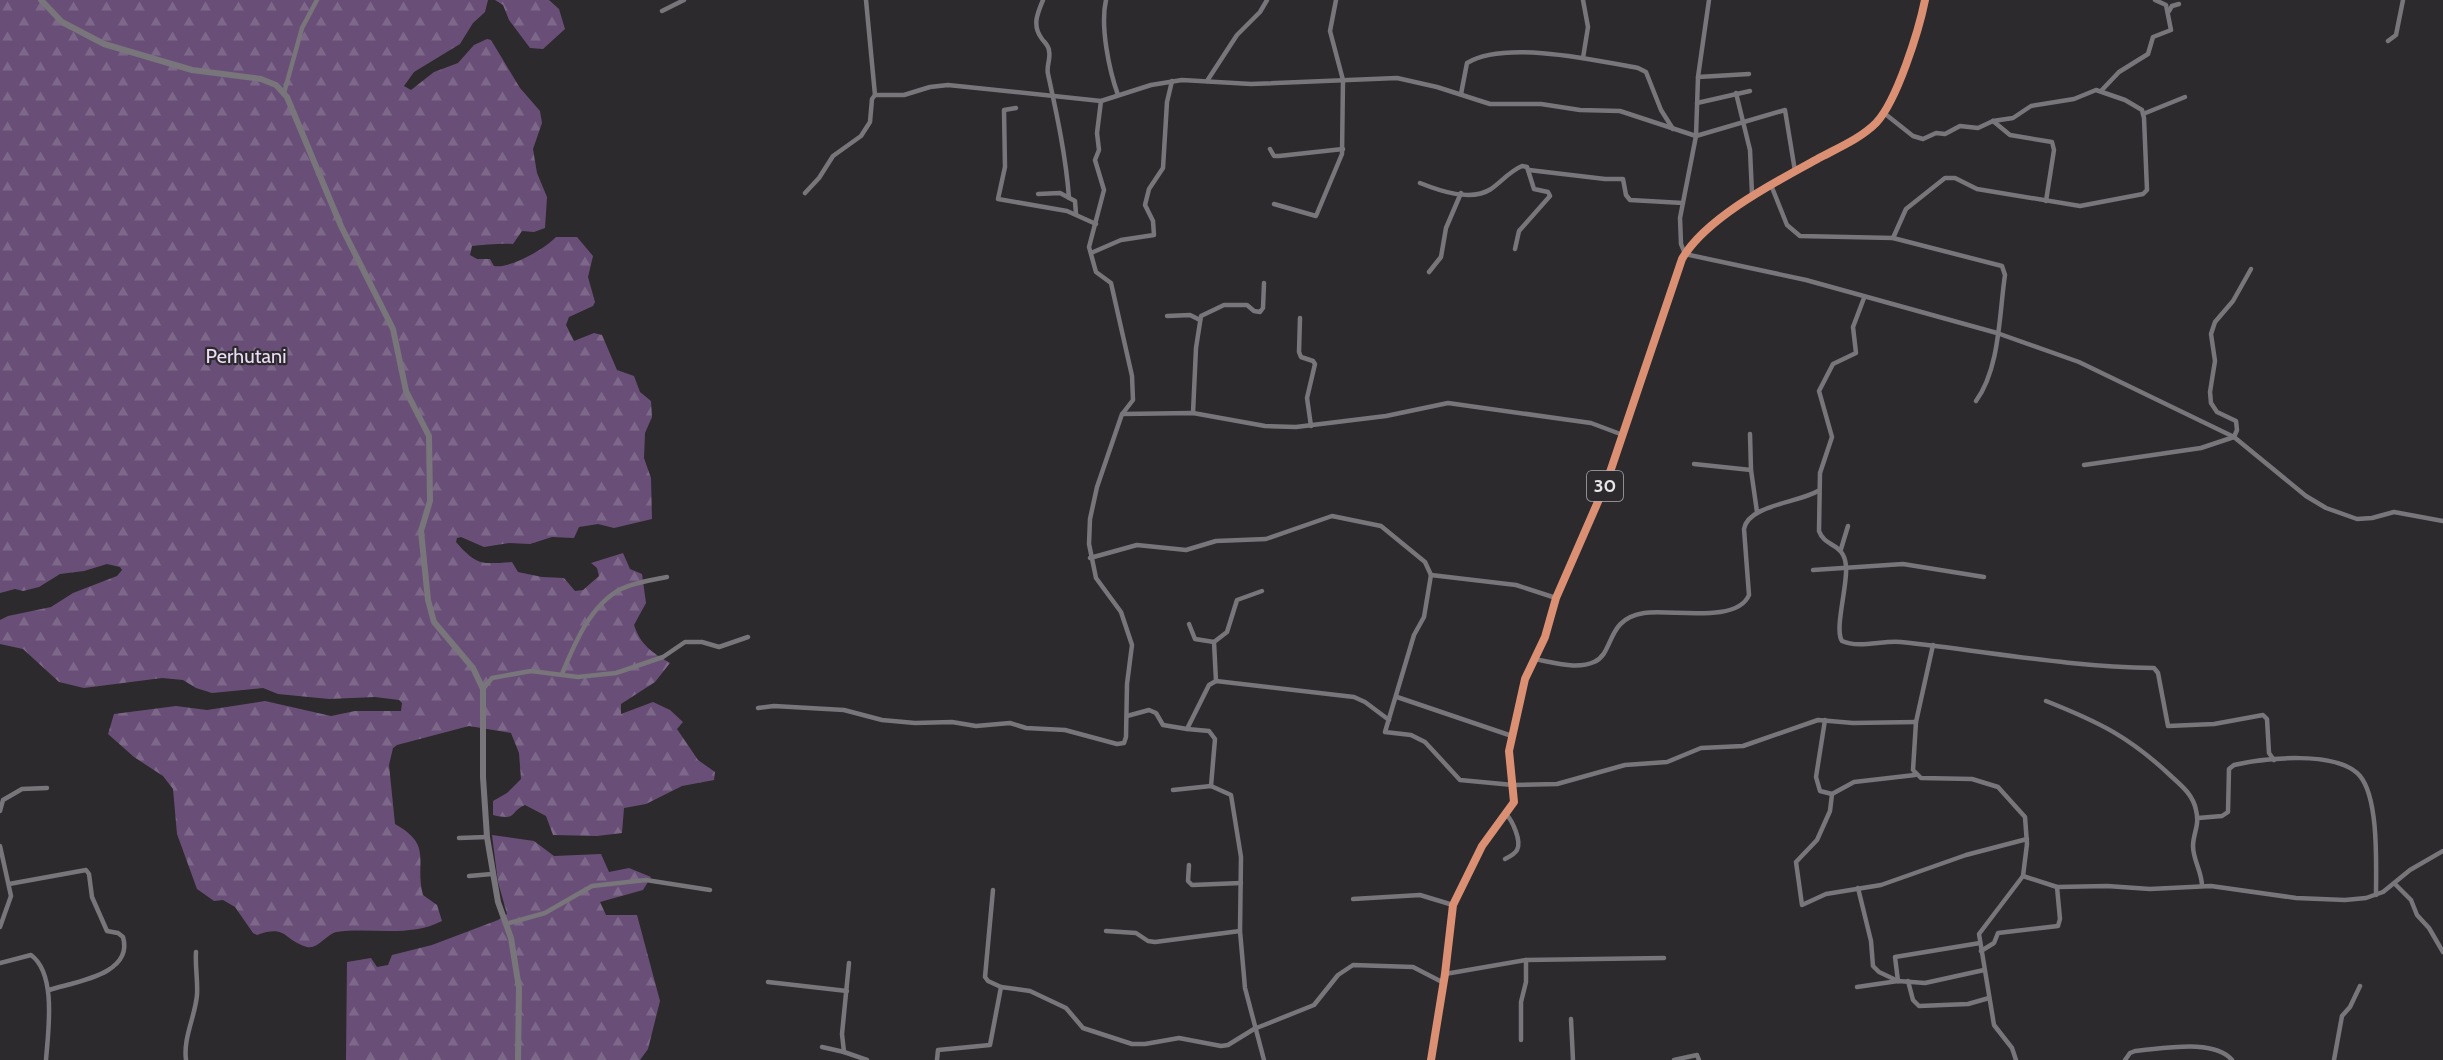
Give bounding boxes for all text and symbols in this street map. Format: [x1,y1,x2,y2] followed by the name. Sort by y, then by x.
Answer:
[206,344,286,368] park label: Perhutani
[1587,471,1623,501] road number: 30

